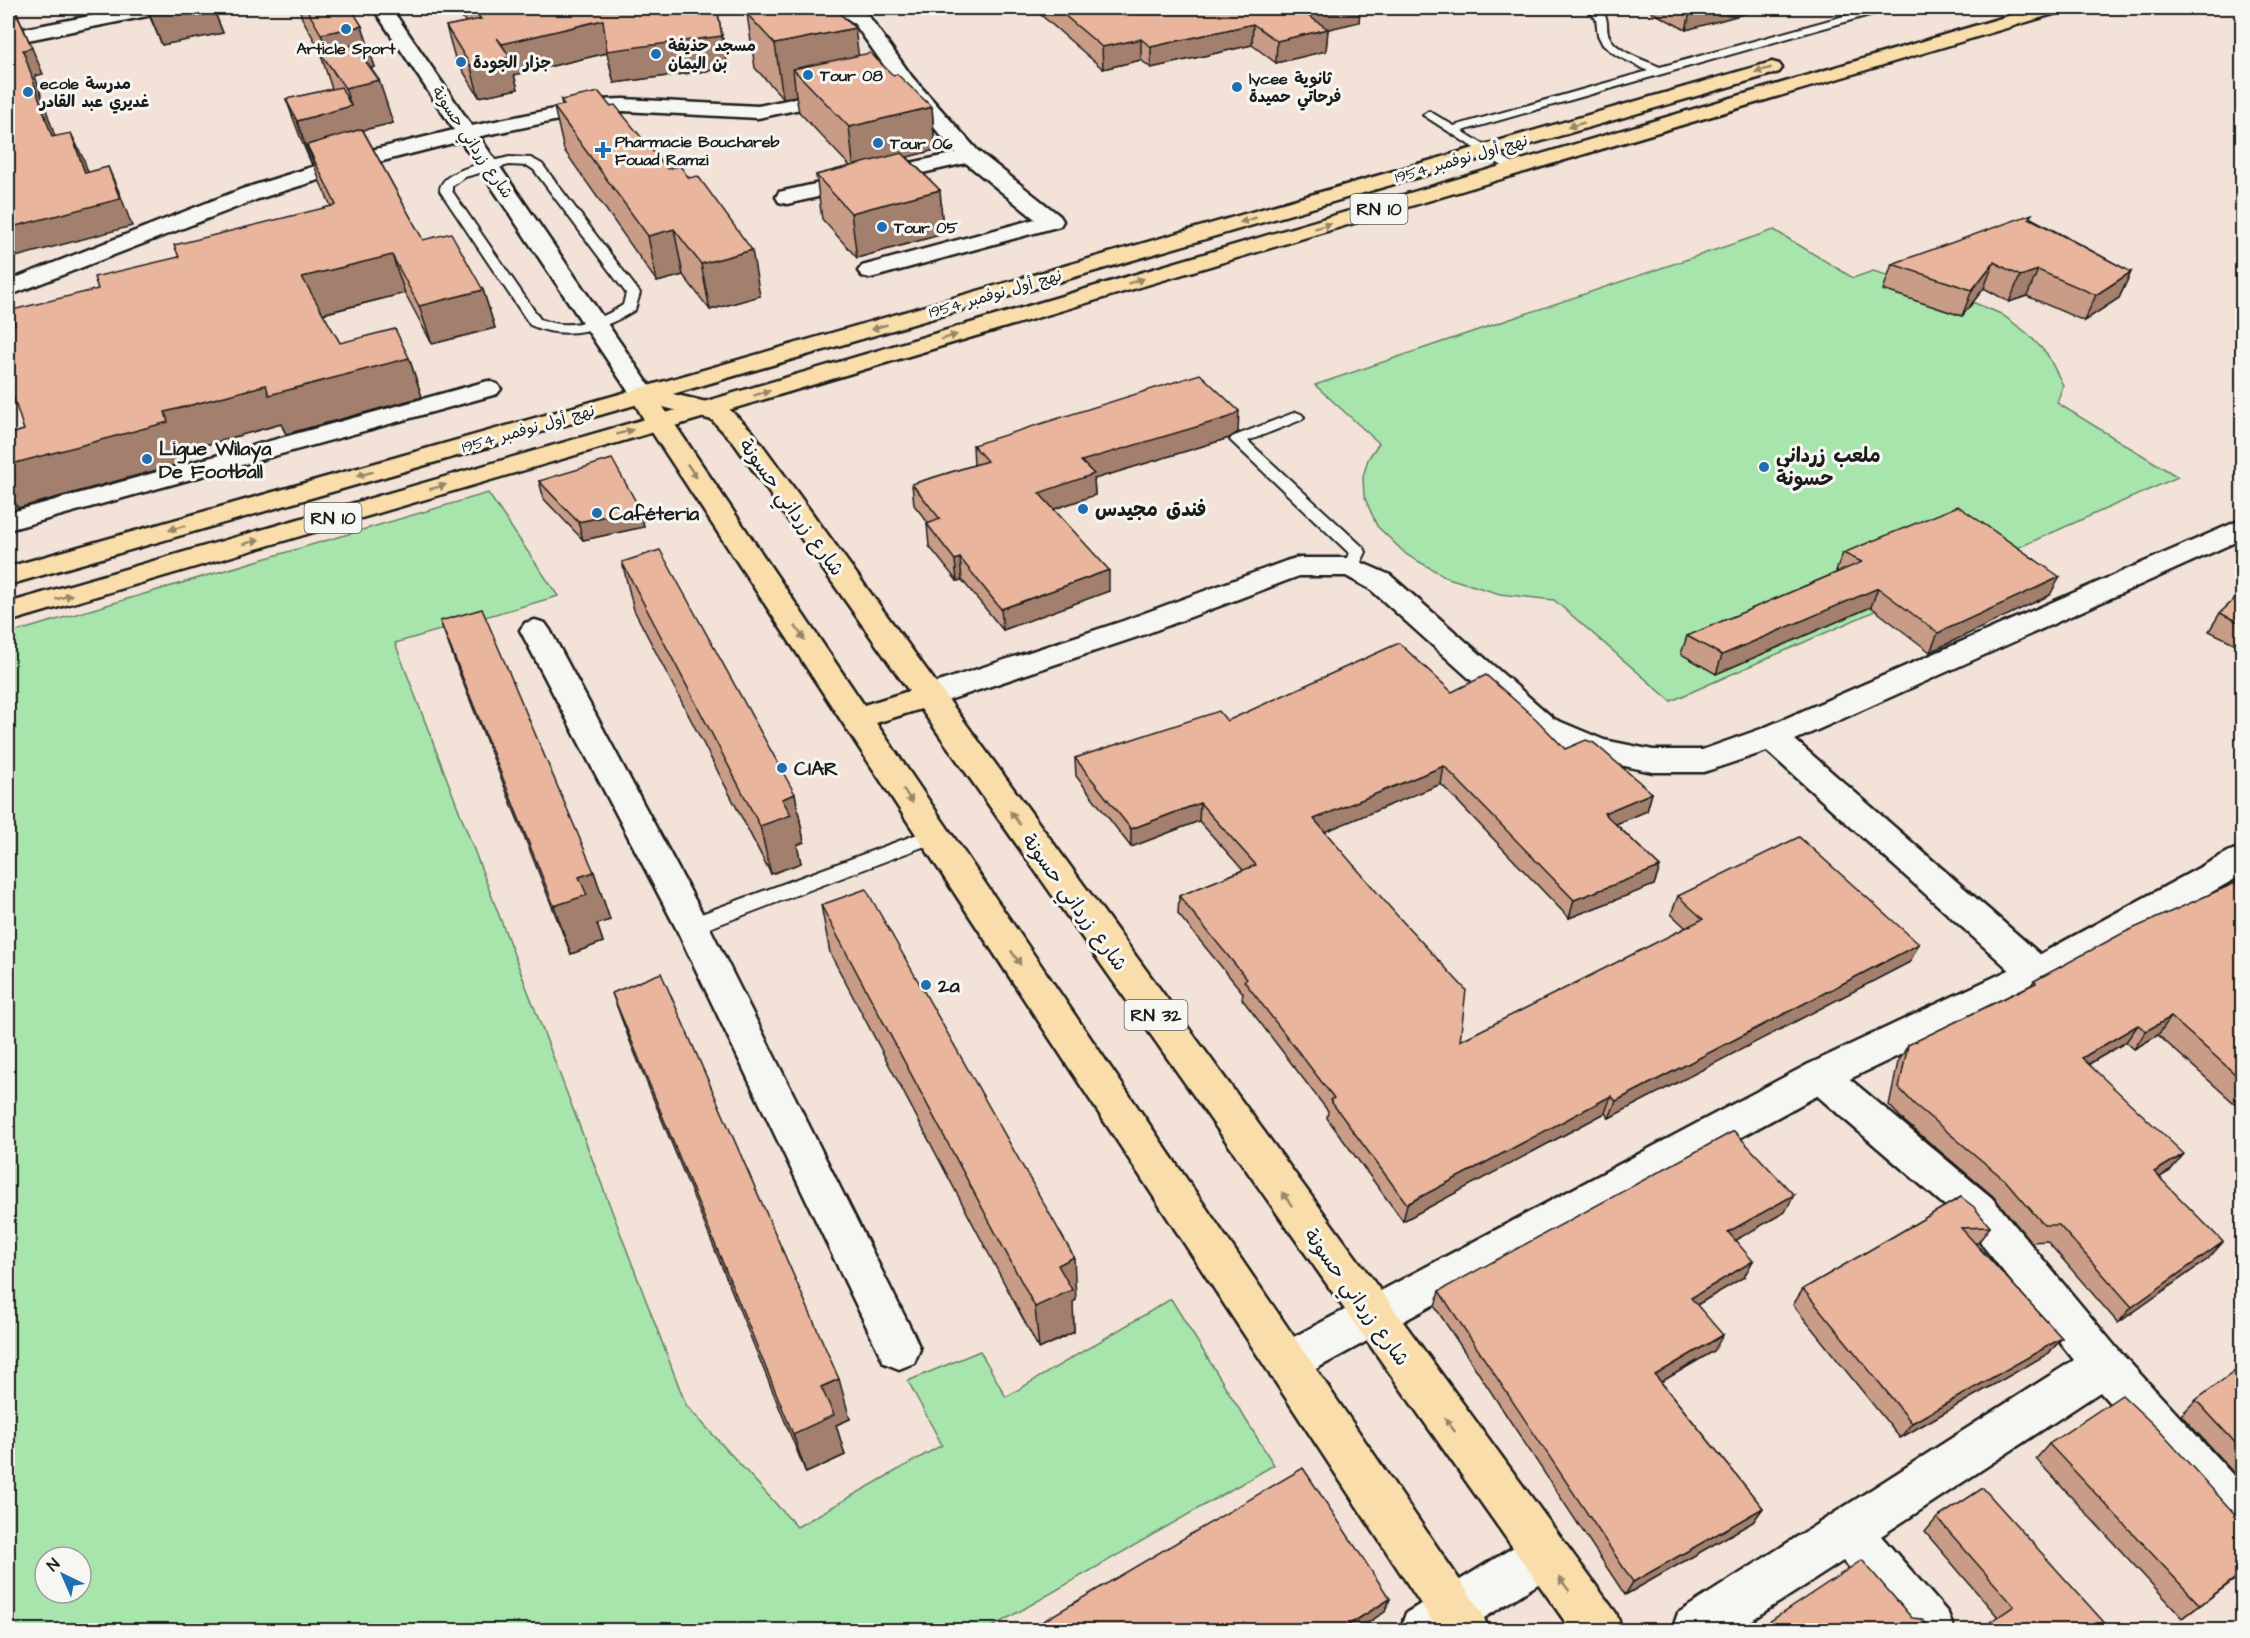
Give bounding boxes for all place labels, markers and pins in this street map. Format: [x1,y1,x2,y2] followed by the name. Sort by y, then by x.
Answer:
[339,22,353,36] marker: Article Sport
[668,35,756,75] place label: مسجد حذيفة بن اليمان
[296,38,396,60] place label: Article Sport
[649,47,663,61] marker: مسجد حذيفة بن اليمان
[473,52,551,74] place label: جزار الجودة
[454,55,468,69] marker: جزار الجودة
[819,65,883,87] place label: Tour 08
[801,68,815,82] marker: Tour 08
[1249,68,1341,111] place label: lycee ثانوية فرحاتي حميدة
[38,73,149,114] place label: ecole مدرسة غديري عبد القادر
[1230,80,1244,94] marker: lycee ثانوية فرحاتي حميدة
[21,85,35,99] marker: ecole مدرسة غديري عبد القادر
[615,131,779,171] place label: Pharmacie Bouchareb Fouad Ramzi
[889,133,952,155] place label: Tour 06
[871,136,885,150] marker: Tour 06
[596,143,610,157] marker: Pharmacie Bouchareb Fouad Ramzi
[893,217,958,239] place label: Tour 05
[875,220,889,234] marker: Tour 05
[159,435,272,486] place label: Ligue Wilaya De Football
[1776,442,1881,493] place label: ملعب زرداني حسونة
[140,452,154,466] marker: Ligue Wilaya De Football
[1757,460,1771,474] marker: ملعب زرداني حسونة
[1095,496,1206,524] place label: فندق مجيدس
[609,500,700,528] place label: Caféteria
[1076,502,1090,516] marker: فندق مجيدس
[590,506,604,520] marker: Caféteria
[794,755,838,783] place label: CIAR
[775,761,789,775] marker: CIAR
[937,972,960,1000] place label: 2a
[919,978,933,992] marker: 2a

